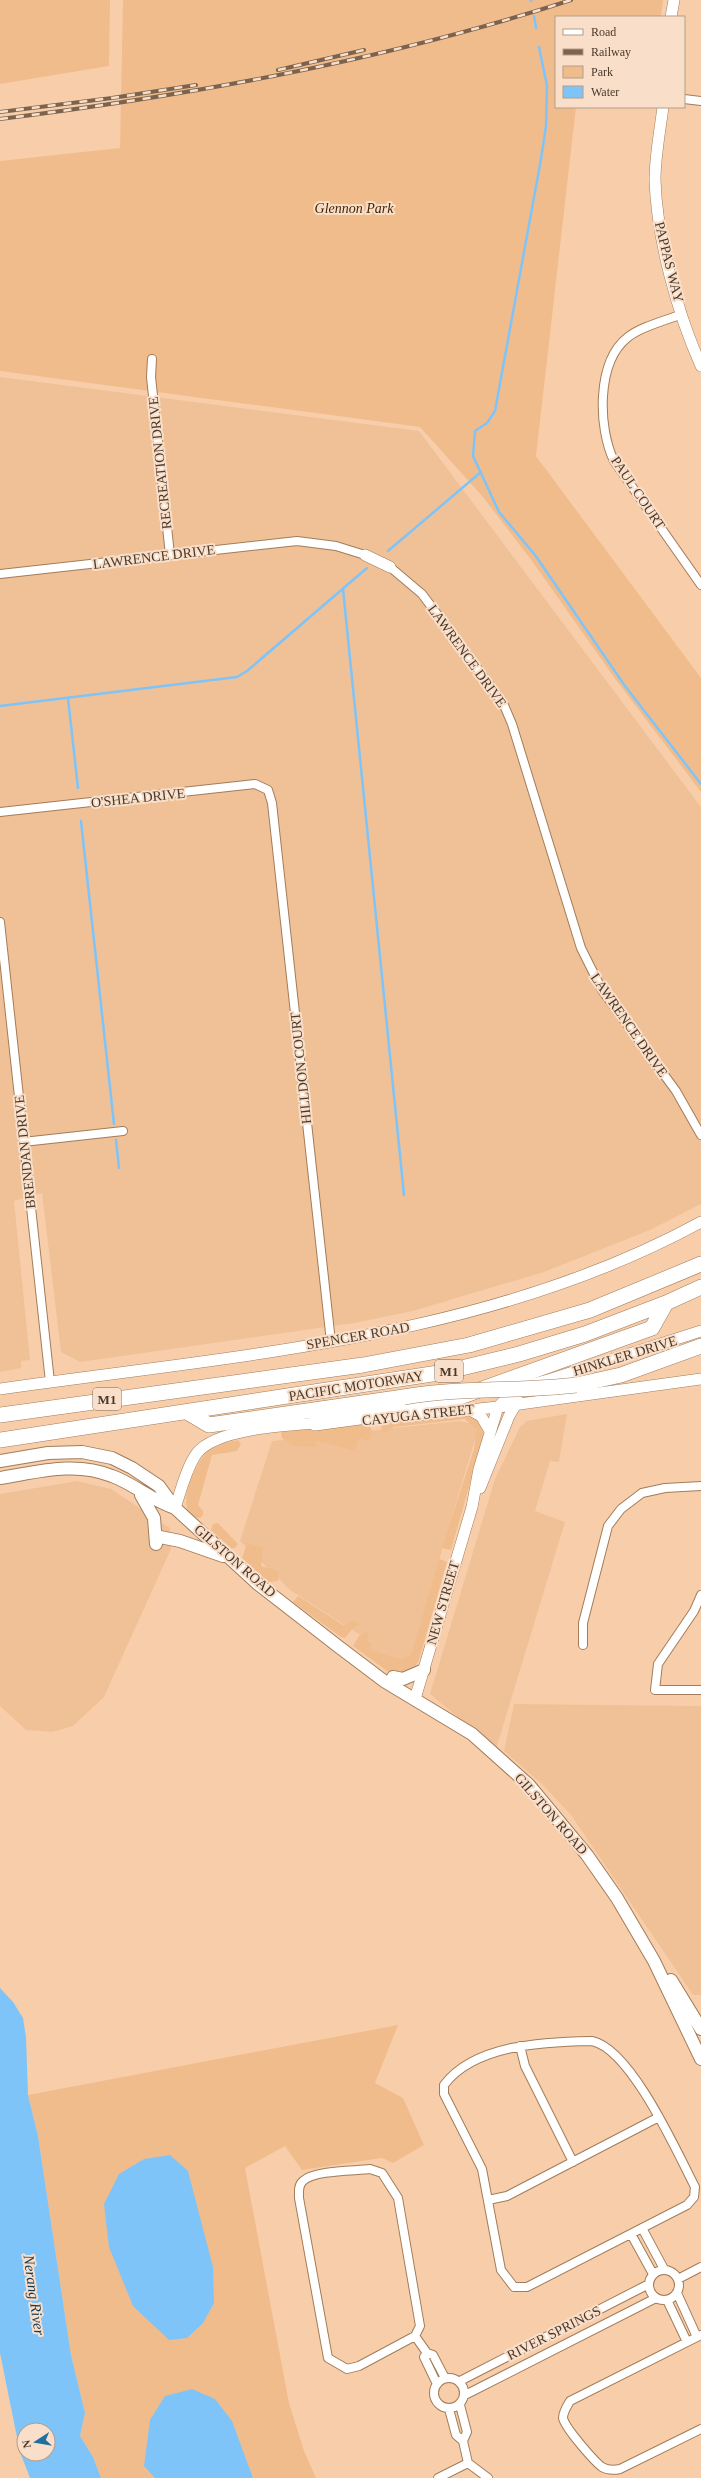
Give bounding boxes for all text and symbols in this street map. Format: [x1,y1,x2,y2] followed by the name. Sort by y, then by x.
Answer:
[555,16,685,108] legend
[591,25,616,39] text: Road
[591,45,631,59] text: Railway
[591,65,613,79] text: Park
[591,85,619,99] text: Water
[315,201,394,216] park label: Glennon Park
[652,220,686,304] street label: PAPPAS WAY
[146,396,174,530] street label: RECREATION DRIVE
[608,454,668,533] street label: PAUL COURT
[92,542,216,572] street label: LAWRENCE DRIVE
[425,602,509,710] street label: LAWRENCE DRIVE
[90,786,186,810] street label: O'SHEA DRIVE
[588,970,670,1080] street label: LAWRENCE DRIVE
[288,1011,314,1125] street label: HILLDON COURT
[12,1095,38,1209] street label: BRENDAN DRIVE
[305,1320,411,1352] street label: SPENCER ROAD
[571,1333,679,1379] street label: HINKLER DRIVE
[435,1360,463,1382] road number: M1
[288,1368,424,1404] street label: PACIFIC MOTORWAY
[93,1388,121,1410] road number: M1
[361,1402,475,1428] street label: CAYUGA STREET
[191,1522,279,1600] street label: GILSTON ROAD
[424,1559,462,1647] street label: NEW STREET
[512,1770,590,1858] street label: GILSTON ROAD
[20,2253,48,2336] water label: Nerang River
[505,2303,603,2363] street label: RIVER SPRINGS
[16,2422,56,2462] north arrow
[20,2439,33,2449] text: N

